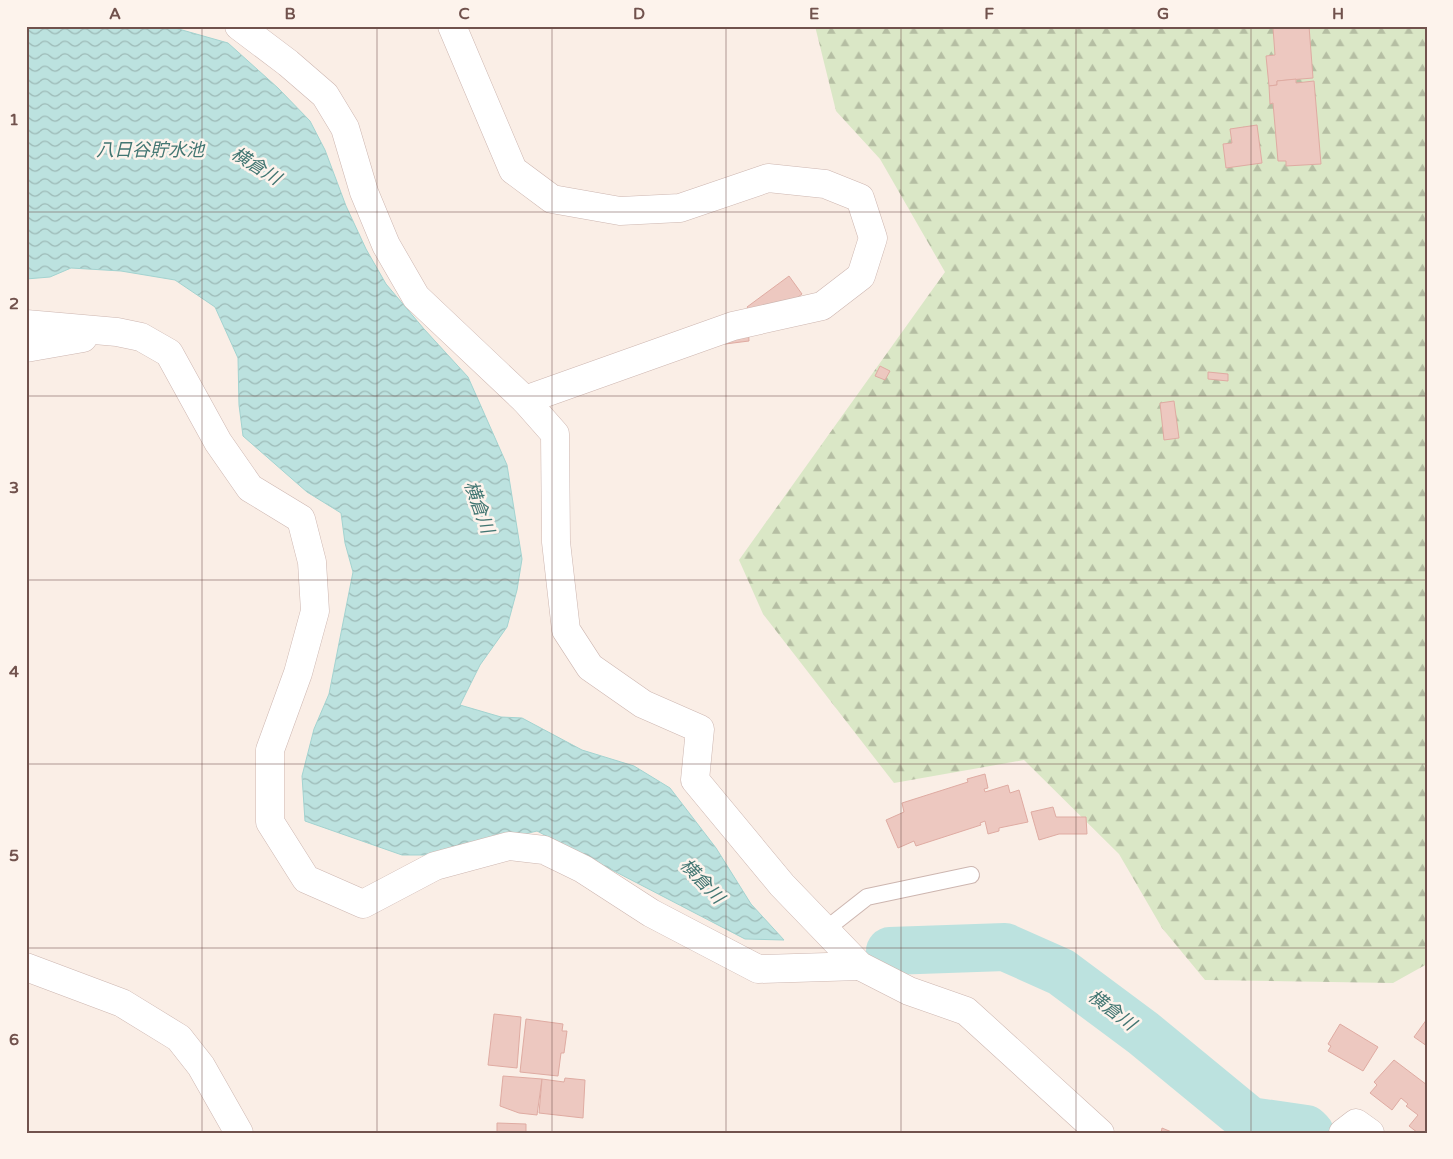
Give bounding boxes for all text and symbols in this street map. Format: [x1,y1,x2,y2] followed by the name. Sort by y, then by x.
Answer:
[109,4,121,24] text: A
[284,4,296,24] text: B
[458,4,470,24] text: C
[633,4,645,24] text: D
[809,4,819,24] text: E
[984,4,994,24] text: F
[1157,4,1169,24] text: G
[1332,4,1344,24] text: H
[9,110,19,130] text: 1
[96,139,206,161] water label: 八日谷貯水池
[227,142,286,191] water label: 横倉川
[9,294,19,314] text: 2
[9,478,19,498] text: 3
[459,478,499,538] water label: 横倉川
[9,662,19,682] text: 4
[9,846,19,866] text: 5
[675,854,730,910] water label: 横倉川
[1084,985,1142,1036] water label: 横倉川
[9,1030,19,1050] text: 6

